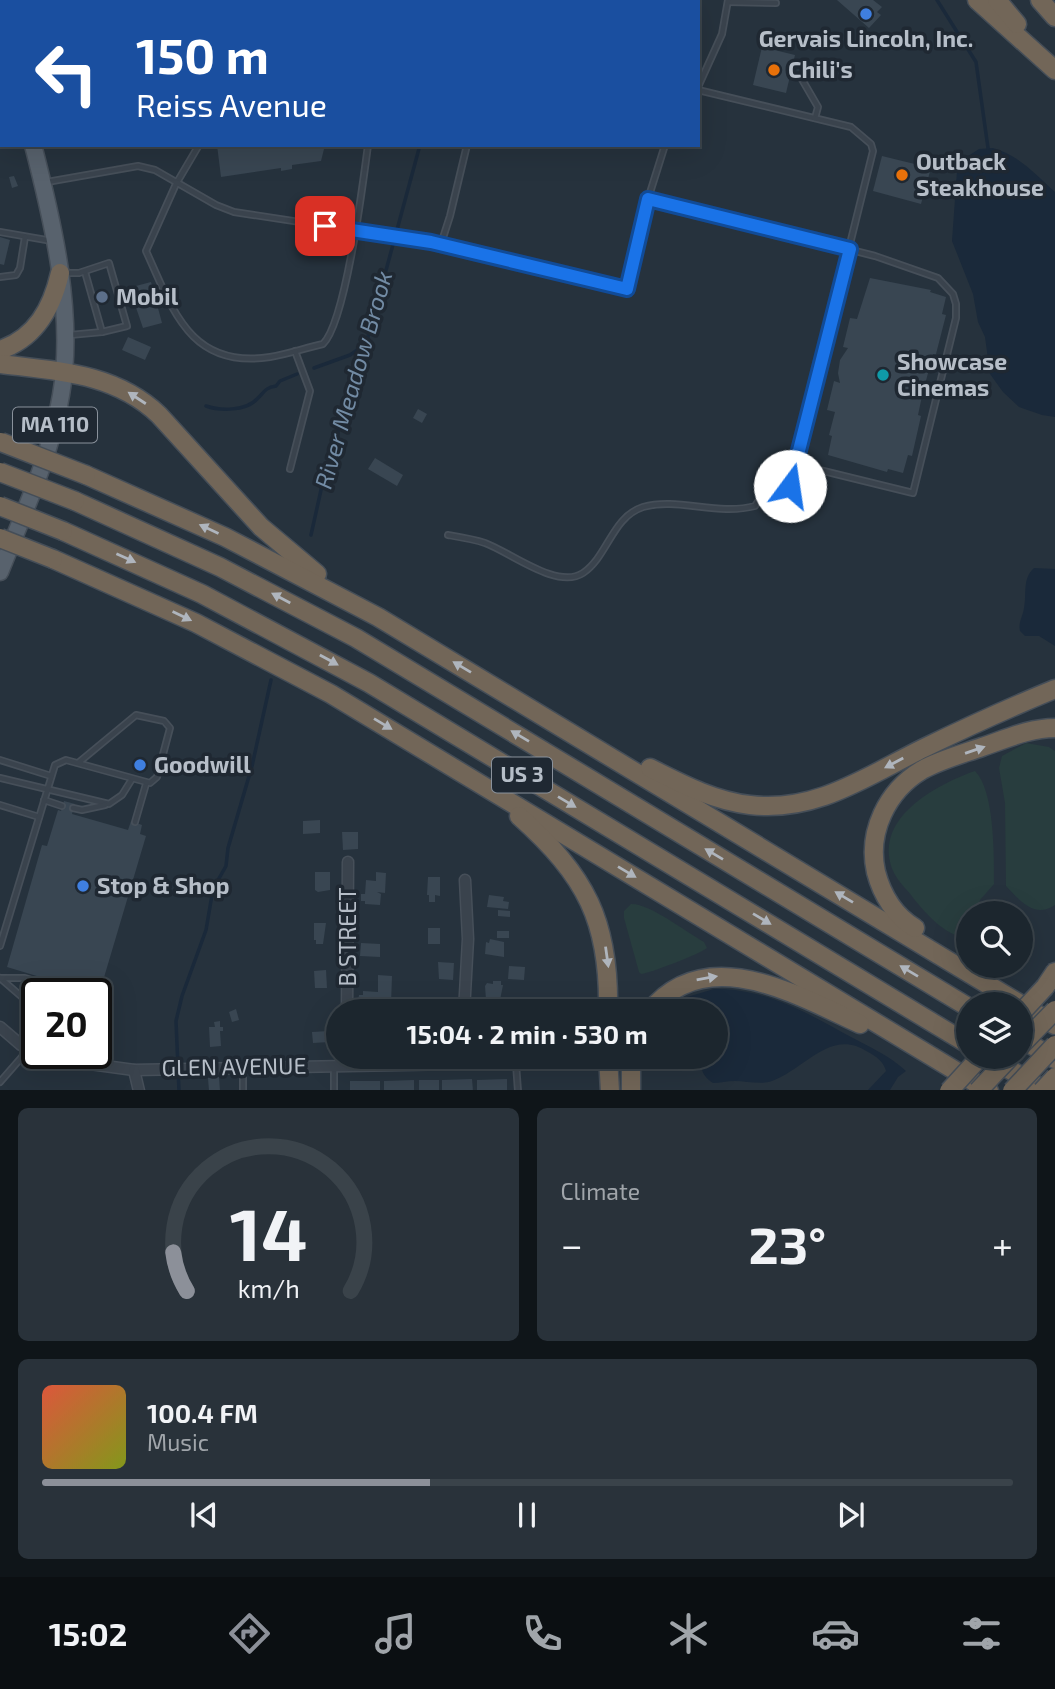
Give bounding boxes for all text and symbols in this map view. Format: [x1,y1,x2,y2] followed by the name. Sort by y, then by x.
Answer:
[858,6,874,22] marker: Gervais Lincoln, Inc.
[759,24,973,52] place label: Gervais Lincoln, Inc.
[136,25,269,84] text: 150 m
[21,28,112,119] icon: left
[788,55,853,83] place label: Chili's
[766,62,782,78] marker: Chili's
[136,85,327,123] text: Reiss Avenue
[916,147,1044,201] place label: Outback Steakhouse
[894,167,910,183] marker: Outback Steakhouse
[295,196,355,256] pin
[306,207,344,245] icon: arrive
[308,267,398,492] water label: River Meadow Brook
[116,282,179,310] place label: Mobil
[94,289,110,305] marker: Mobil
[897,347,1007,401] place label: Showcase Cinemas
[875,367,891,383] marker: Showcase Cinemas
[128,391,146,405] one-way arrow
[13,408,97,442] road number: MA 110
[753,449,827,523] position arrow
[199,524,219,535] one-way arrow
[116,552,136,564] one-way arrow
[270,592,290,604] one-way arrow
[172,611,192,622] one-way arrow
[320,654,339,666] one-way arrow
[453,661,472,673] one-way arrow
[373,718,392,731] one-way arrow
[510,730,529,743] one-way arrow
[965,744,986,755] one-way arrow
[154,750,251,778] place label: Goodwill
[132,757,148,773] marker: Goodwill
[492,758,552,792] road number: US 3
[884,758,904,769] one-way arrow
[557,795,576,808] one-way arrow
[705,848,724,860] one-way arrow
[617,866,636,878] one-way arrow
[97,871,229,899] place label: Stop & Shop
[75,878,91,894] marker: Stop & Shop
[333,888,361,987] street label: B STREET
[835,891,854,903] one-way arrow
[956,901,1033,1069] map controls
[956,901,1033,978] button: search
[752,913,771,926] one-way arrow
[601,946,612,968] one-way arrow
[900,965,919,978] one-way arrow
[696,972,718,983] one-way arrow
[21,978,112,1069] speed limit sign: 20
[956,992,1033,1069] button: layers
[406,1018,648,1049] text: 15:04 · 2 min · 530 m
[161,1051,307,1081] street label: GLEN AVENUE
[561,1177,640,1205] text: Climate
[229,1188,307,1276] text: 14
[749,1212,826,1274] text: 23°
[561,1221,583,1267] text: −
[992,1221,1013,1267] text: +
[237,1272,299,1302] text: km/h
[147,1397,258,1428] text: 100.4 FM
[147,1428,209,1456] text: Music
[185,1496,223,1534] icon: previous
[508,1496,546,1534] icon: pause
[832,1496,870,1534] icon: next
[225,1609,274,1658] icon: directions
[371,1609,420,1658] icon: music
[518,1609,567,1658] icon: phone
[664,1609,713,1658] icon: climate
[811,1609,860,1658] icon: car
[957,1609,1006,1658] icon: filters
[49,1614,127,1652] text: 15:02

